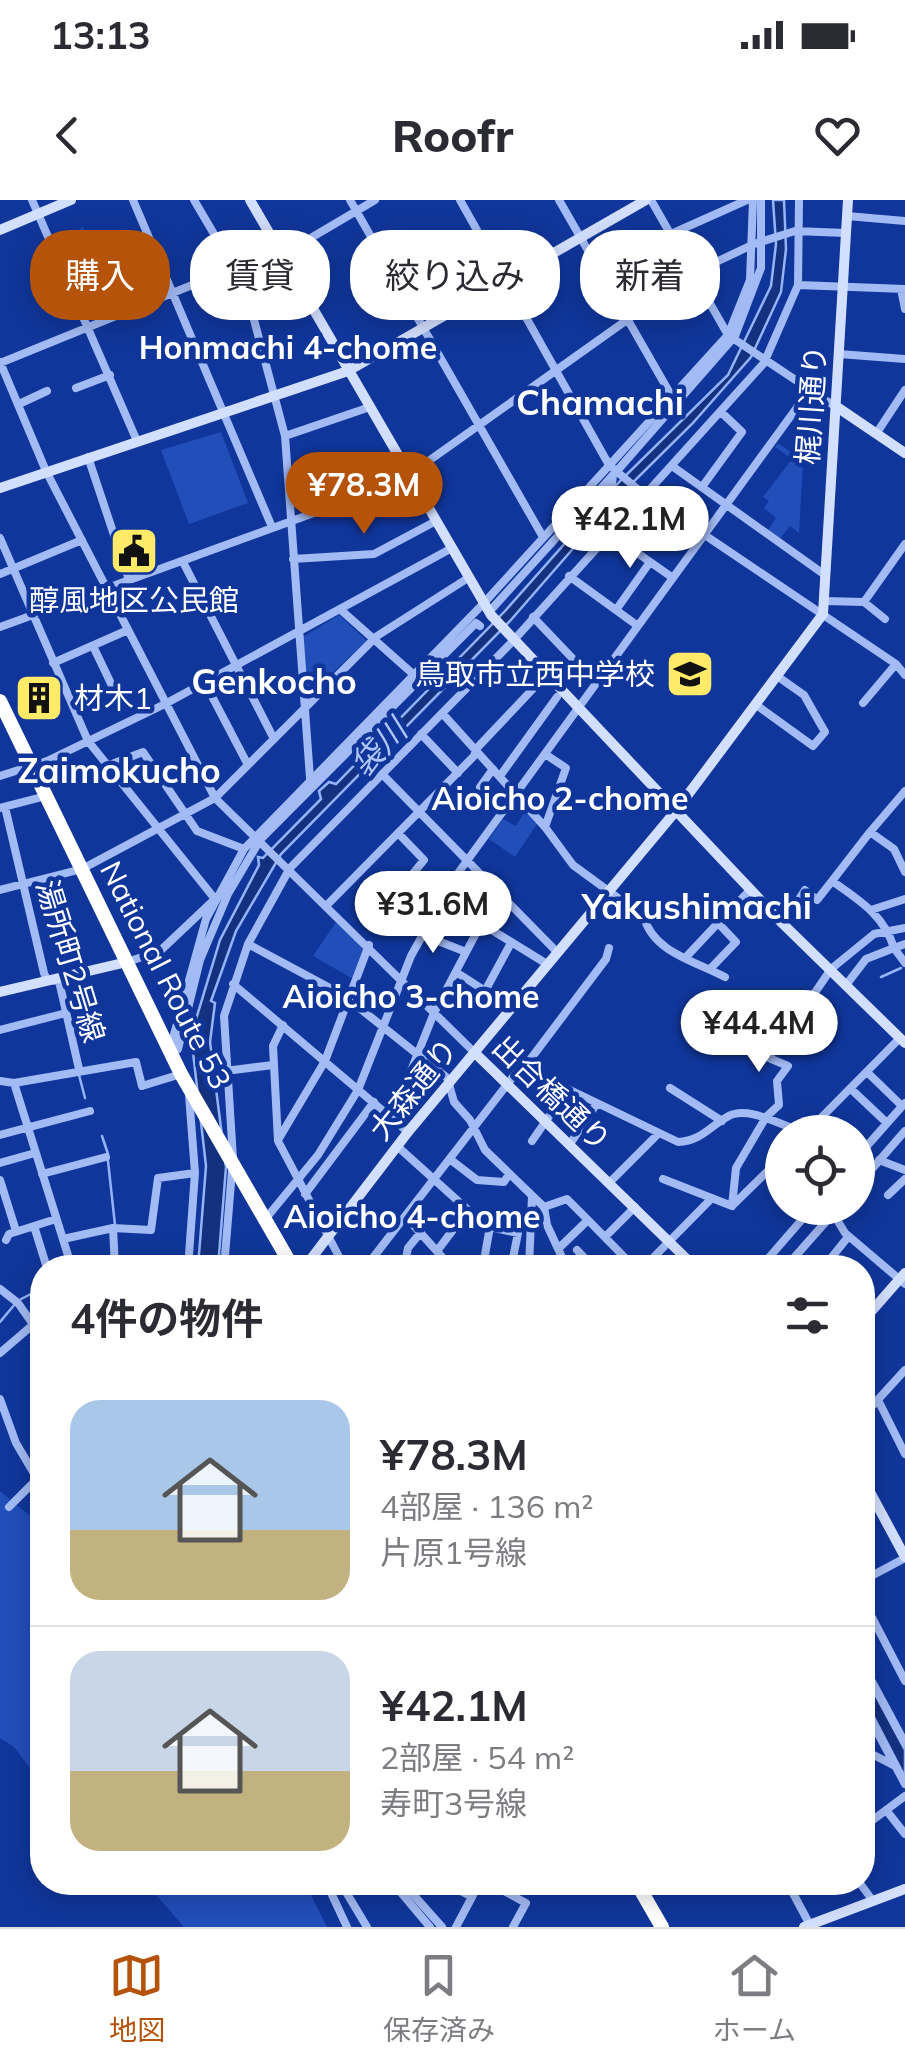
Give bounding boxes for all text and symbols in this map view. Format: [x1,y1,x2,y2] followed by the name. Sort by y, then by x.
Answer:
[50,11,151,59] text: 13:13
[392,107,513,163] text: Roofr
[40,108,95,163] icon: back
[810,108,865,163] icon: heart
[30,230,170,320] chip: 購入
[190,230,330,320] chip: 賃貸
[350,230,560,320] chip: 絞り込み
[580,230,720,320] chip: 新着
[139,327,437,367] district label: Honmachi 4-chome
[788,344,834,466] street label: 梶川通り
[516,380,684,424] district label: Chamachi
[283,452,445,537] pin: ¥78.3M
[308,464,420,504] text: ¥78.3M
[549,486,711,571] pin: ¥42.1M
[574,498,686,538] text: ¥42.1M
[108,525,160,577] public building icon: 醇風地区公民館
[29,581,239,619] place label: 醇風地区公民館
[664,648,716,700] school or university icon: 鳥取市立西中学校
[415,655,655,693] place label: 鳥取市立西中学校
[191,659,357,703] district label: Genkocho
[13,672,65,724] building icon: 材木1
[74,679,152,717] place label: 材木1
[341,708,417,784] water label: 袋川
[17,748,221,792] district label: Zaimokucho
[431,778,689,818] district label: Aioicho 2-chome
[92,855,240,1095] street label: National Route 53
[352,871,514,956] pin: ¥31.6M
[28,875,114,1047] street label: 湯所町2号線
[377,883,489,923] text: ¥31.6M
[581,884,812,928] district label: Yakushimachi
[282,976,540,1016] district label: Aioicho 3-chome
[678,990,840,1075] pin: ¥44.4M
[703,1002,815,1042] text: ¥44.4M
[485,1027,619,1159] street label: 出合橋通り
[360,1030,466,1148] street label: 大森通り
[765,1115,875,1225] map controls
[765,1115,875,1225] button: locate
[283,1196,541,1236] district label: Aioicho 4-chome
[780,1288,835,1343] icon: filters
[70,1292,263,1345] text: 4件の物件
[380,1428,528,1481] text: ¥78.3M
[150,1440,270,1560] icon: home
[380,1486,594,1526] text: 4部屋 · 136 m²
[380,1532,527,1572] text: 片原1号線
[380,1679,528,1732] text: ¥42.1M
[150,1691,270,1811] icon: home
[380,1737,574,1777] text: 2部屋 · 54 m²
[380,1783,527,1823] text: 寿町3号線
[109,1948,165,2048] tab: 地図
[383,1948,495,2048] tab: 保存済み
[713,1948,796,2048] tab: ホーム

